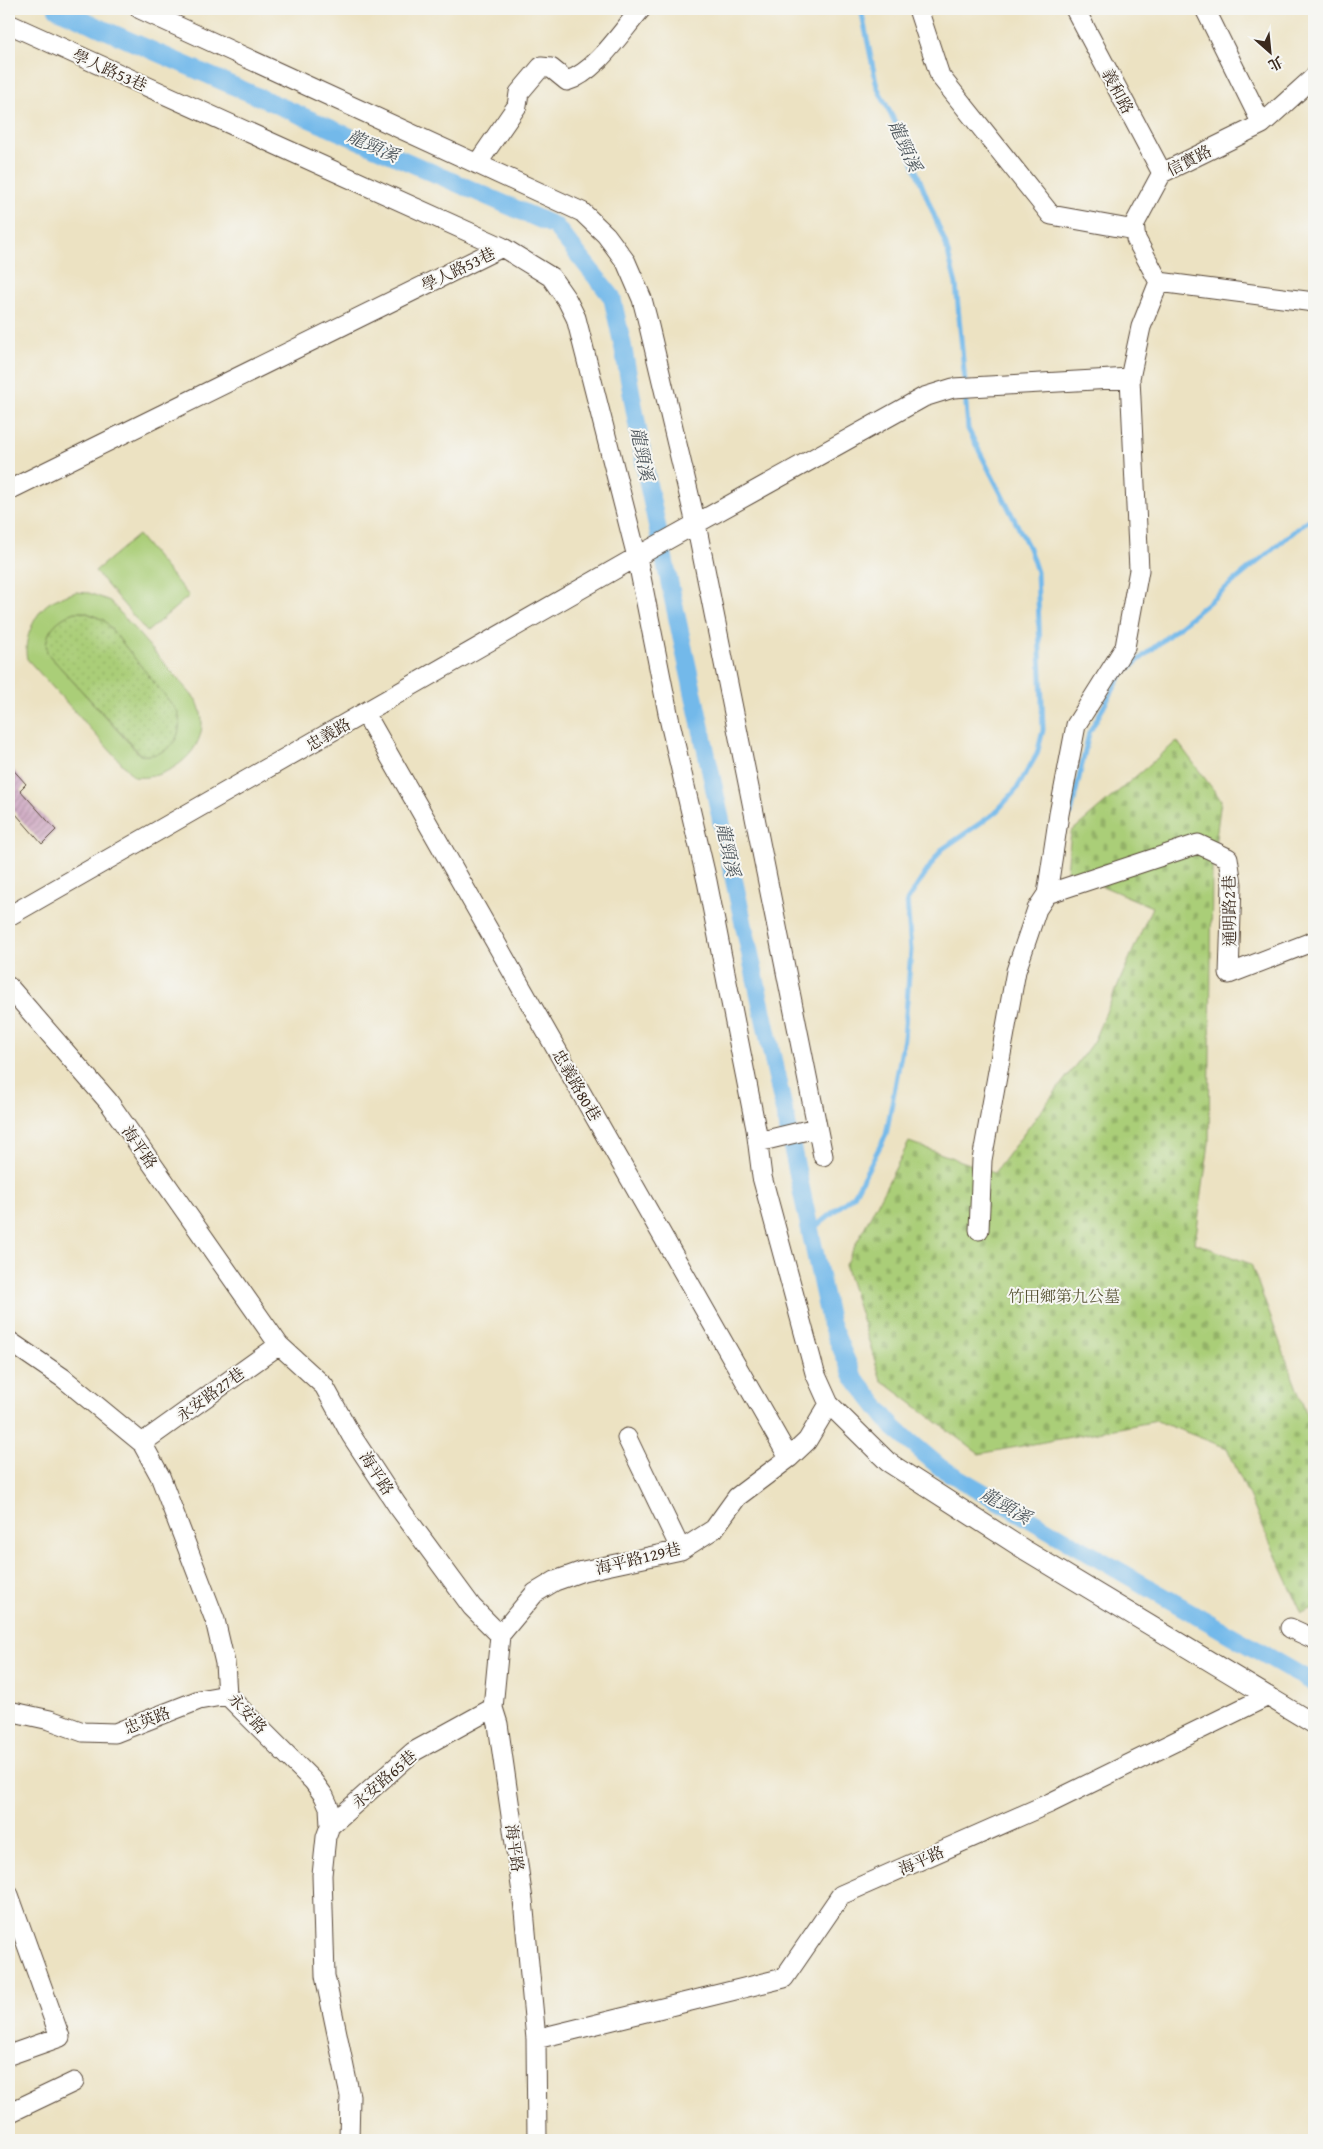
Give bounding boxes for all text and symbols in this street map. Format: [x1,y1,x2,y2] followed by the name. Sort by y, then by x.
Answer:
[1246,28,1296,78] north arrow
[69,43,151,97] street label: 學人路53巷
[1265,51,1287,76] text: 北
[1096,64,1140,118] street label: 義和路
[882,116,930,178] water label: 龍頸溪
[343,122,405,170] water label: 龍頸溪
[1162,138,1216,182] street label: 信實路
[417,241,499,297] street label: 學人路53巷
[624,425,661,485] water label: 龍頸溪
[301,712,355,756] street label: 忠義路
[710,821,748,881] water label: 龍頸溪
[1216,875,1242,947] street label: 通明路2巷
[547,1045,607,1125] street label: 忠義路80巷
[116,1120,164,1174] street label: 海平路
[1008,1284,1120,1308] park label: 竹田鄉第九公墓
[171,1361,249,1427] street label: 永安路27巷
[354,1446,400,1500] street label: 海平路
[976,1480,1038,1532] water label: 龍頸溪
[593,1536,683,1580] street label: 海平路129巷
[223,1687,273,1739] street label: 永安路
[120,1700,174,1740] street label: 忠英路
[346,1744,422,1814] street label: 永安路65巷
[500,1823,530,1873] street label: 海平路
[894,1839,948,1881] street label: 海平路

